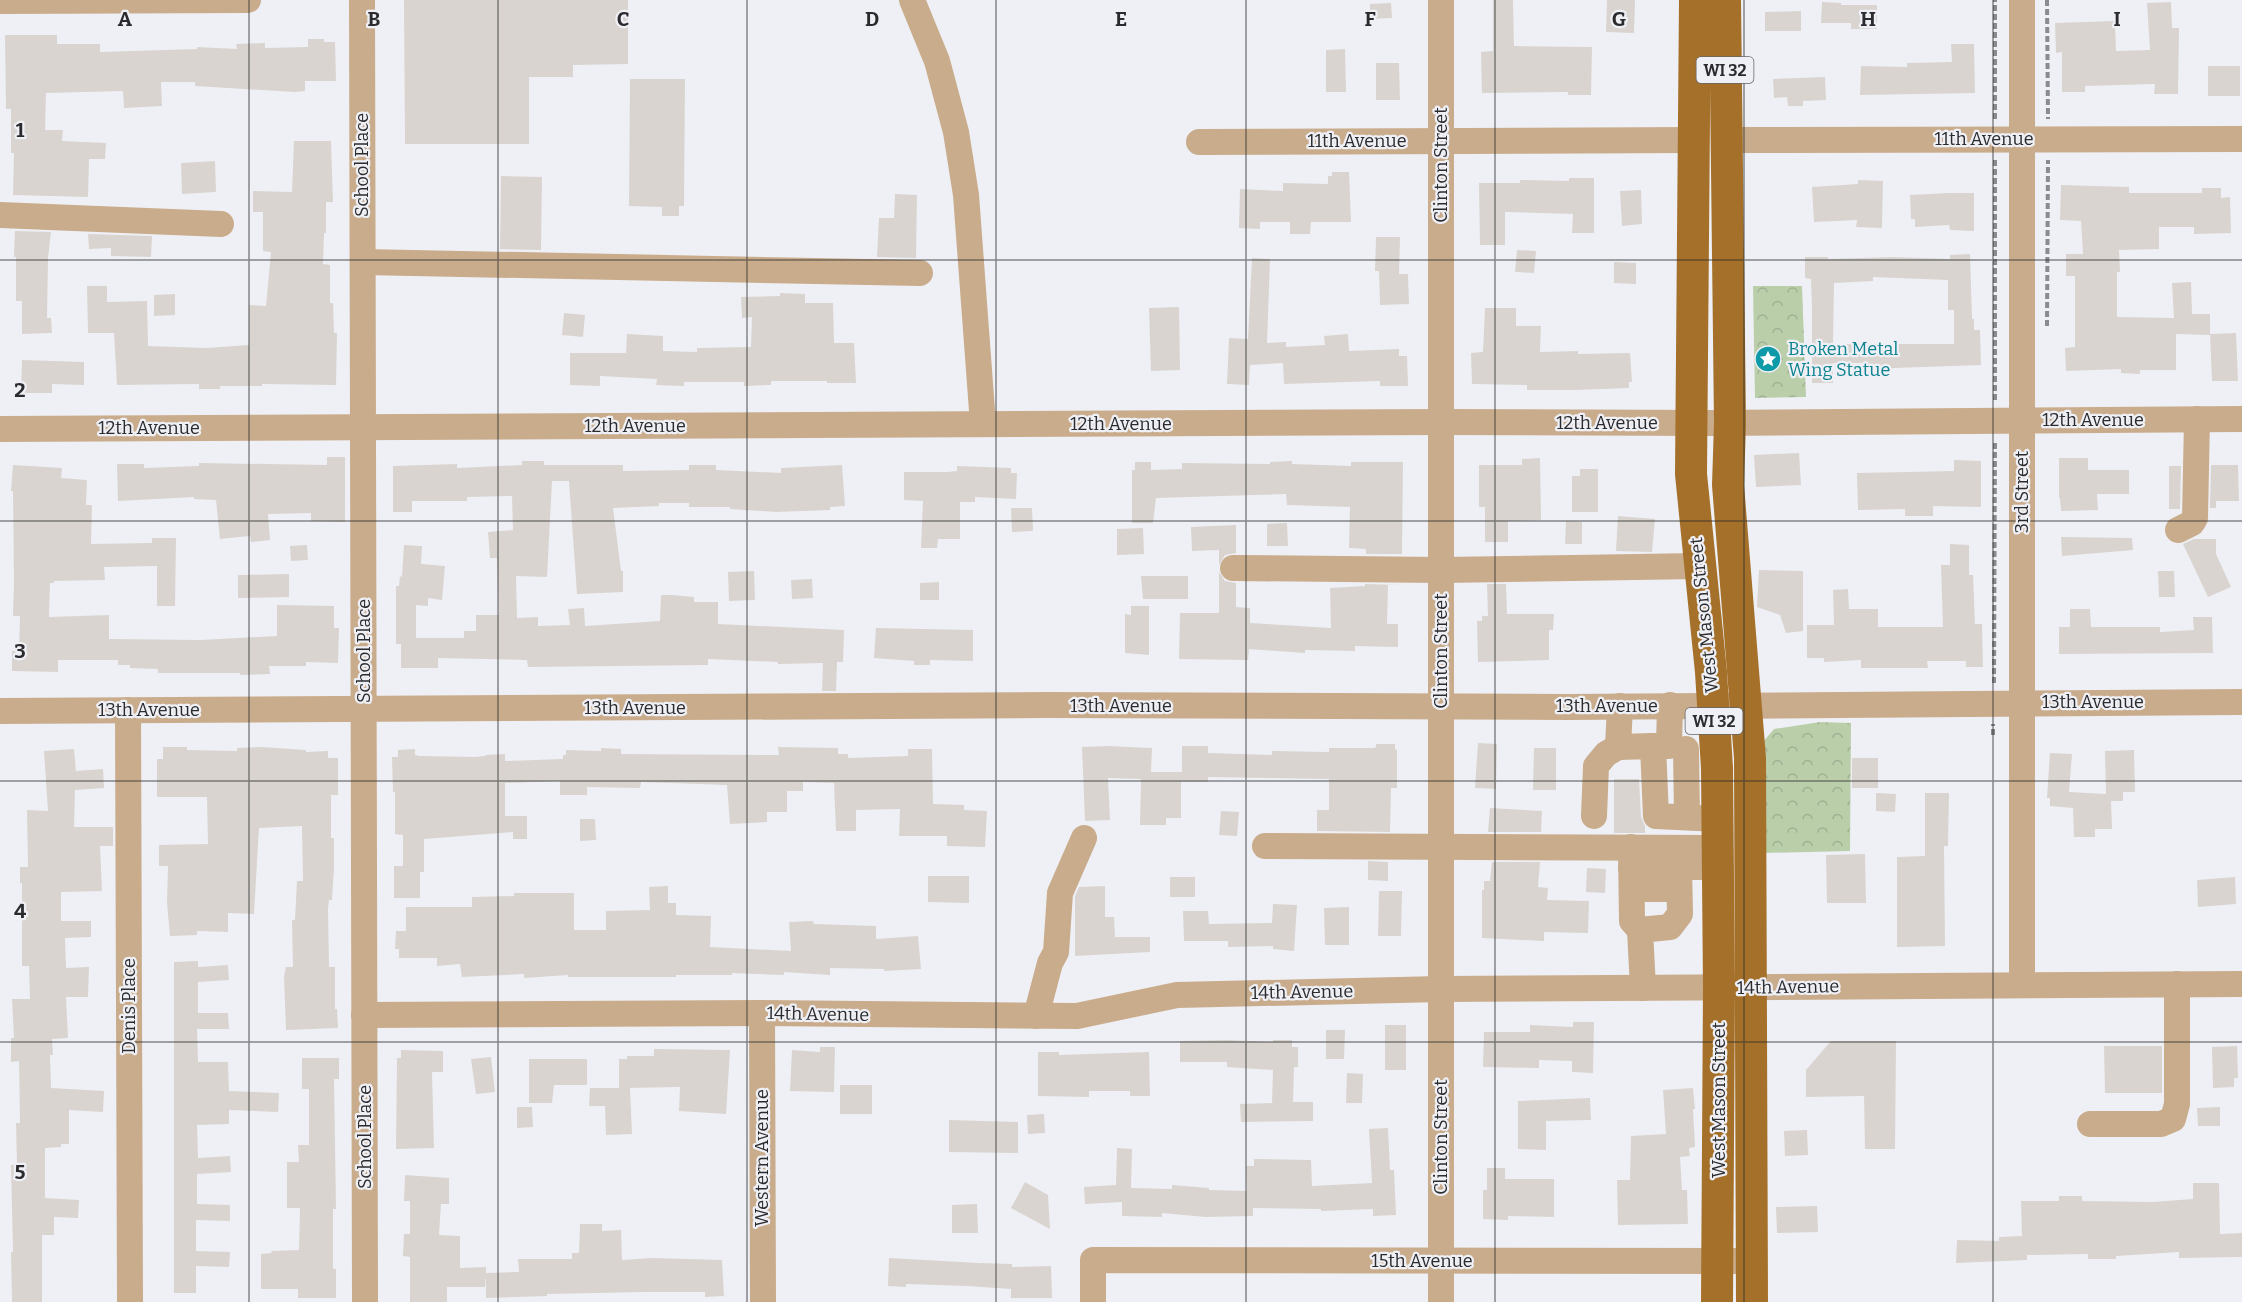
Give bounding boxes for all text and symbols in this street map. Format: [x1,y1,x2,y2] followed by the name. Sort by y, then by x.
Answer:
[118,7,133,31] text: A
[368,7,381,31] text: B
[617,7,629,31] text: C
[865,7,879,31] text: D
[1115,7,1127,31] text: E
[1364,7,1376,31] text: F
[1612,7,1626,31] text: G
[1860,7,1876,31] text: H
[2113,7,2121,31] text: I
[1696,57,1754,83] road number: WI 32
[1430,107,1452,223] street label: Clinton Street
[351,113,373,217] street label: School Place
[16,118,25,142] text: 1
[1934,128,2034,150] street label: 11th Avenue
[1307,130,1407,152] street label: 11th Avenue
[1788,338,1899,381] place label: Broken Metal Wing Statue
[1753,344,1783,374] place icon: Broken Metal Wing Statue
[14,378,26,402] text: 2
[2042,409,2144,431] street label: 12th Avenue
[1556,412,1658,434] street label: 12th Avenue
[1070,413,1172,435] street label: 12th Avenue
[584,415,686,437] street label: 12th Avenue
[98,417,200,439] street label: 12th Avenue
[2011,450,2033,533] street label: 3rd Street
[1685,536,1723,694] street label: West Mason Street
[1430,593,1452,709] street label: Clinton Street
[353,599,375,703] street label: School Place
[14,639,26,663] text: 3
[2042,691,2144,713] street label: 13th Avenue
[1070,695,1172,717] street label: 13th Avenue
[1556,695,1658,717] street label: 13th Avenue
[584,697,686,719] street label: 13th Avenue
[98,699,200,721] street label: 13th Avenue
[1686,708,1742,734] road number: WI 32
[14,899,26,923] text: 4
[118,958,140,1054] street label: Denis Place
[1737,975,1839,999] street label: 14th Avenue
[1251,980,1353,1004] street label: 14th Avenue
[767,1002,869,1026] street label: 14th Avenue
[1708,1022,1730,1178] street label: West Mason Street
[1430,1079,1452,1195] street label: Clinton Street
[354,1085,376,1189] street label: School Place
[751,1089,773,1227] street label: Western Avenue
[15,1160,26,1184] text: 5
[1371,1250,1473,1272] street label: 15th Avenue

